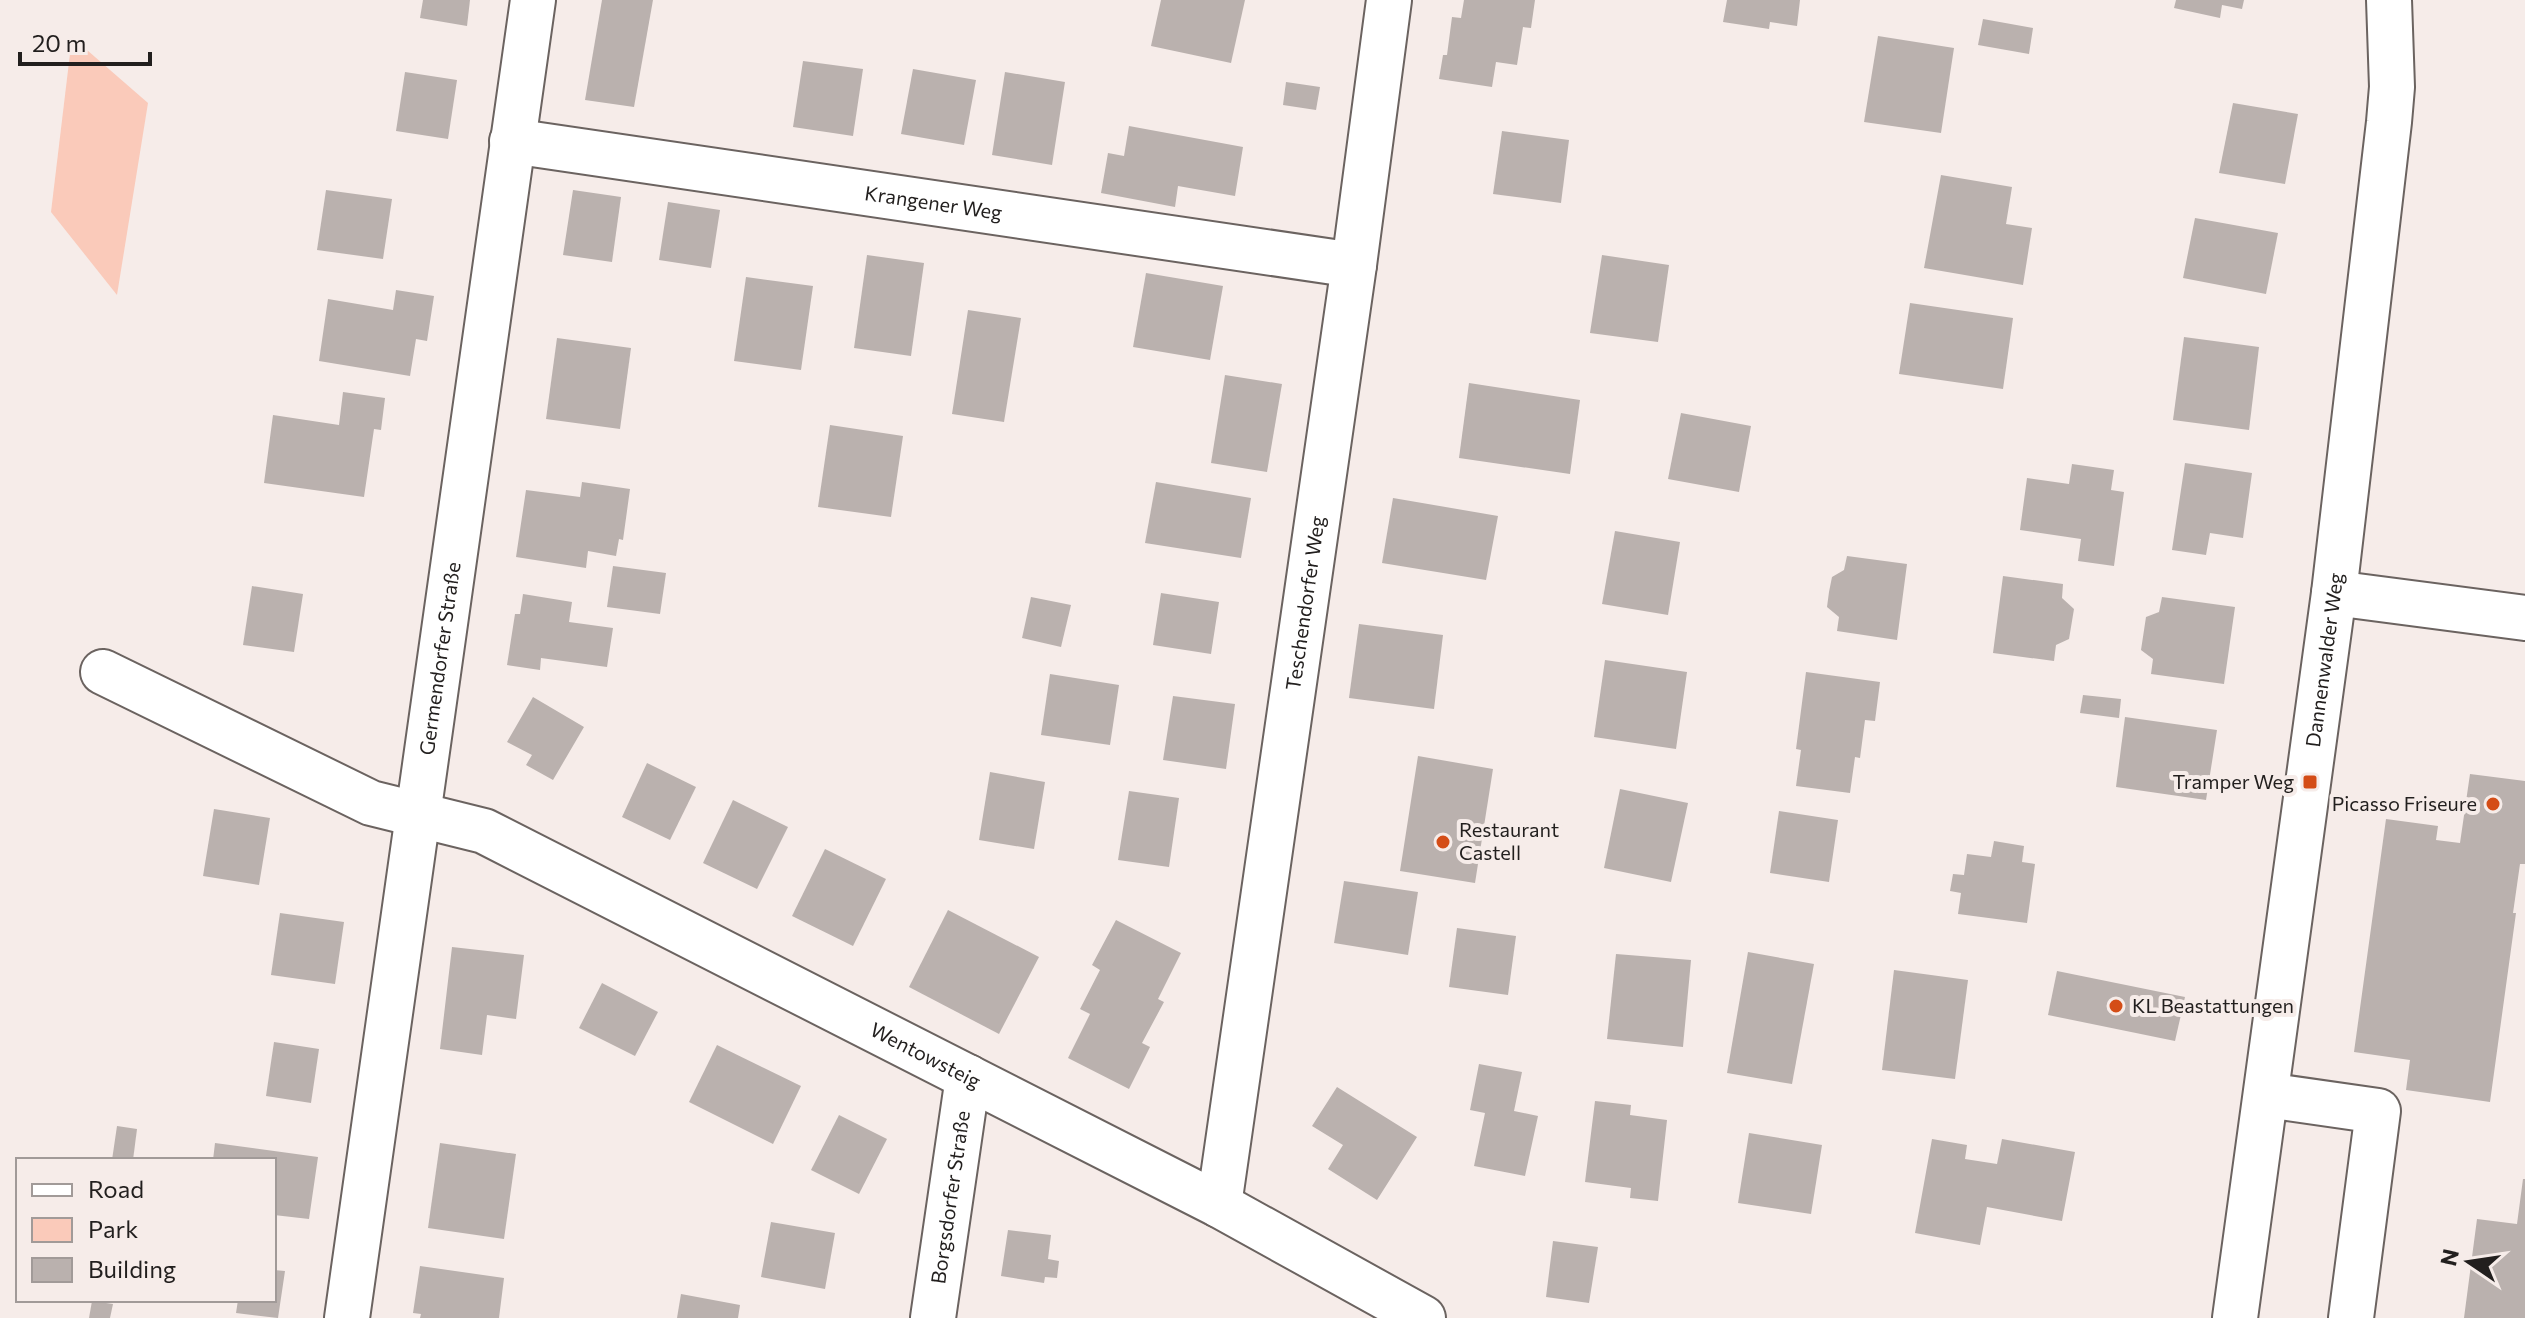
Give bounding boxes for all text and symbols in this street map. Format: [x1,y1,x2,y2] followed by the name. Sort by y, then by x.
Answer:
[20,16,150,66] scale bar
[32,28,86,57] text: 20 m
[863,180,1004,224] street label: Krangener Weg
[1280,514,1329,692] street label: Teschendorfer Weg
[414,560,465,756] street label: Germendorfer Straße
[2300,571,2347,749] street label: Dannenwalder Weg
[2173,769,2294,793] place label: Tramper Weg
[2301,773,2319,791] marker: Tramper Weg
[2332,791,2477,815] place label: Picasso Friseure
[2484,795,2502,813] marker: Picasso Friseure
[1459,817,1559,864] place label: Restaurant Castell
[1434,833,1452,851] marker: Restaurant Castell
[2132,993,2294,1017] place label: KL Beastattungen
[2107,997,2125,1015] marker: KL Beastattungen
[867,1017,985,1093] street label: Wentowsteig
[925,1109,974,1285] street label: Borgsdorfer Straße
[16,1158,276,1302] legend
[88,1174,144,1203] text: Road
[88,1214,138,1243] text: Park
[2429,1222,2509,1302] north arrow
[2434,1246,2464,1268] text: N
[88,1254,176,1283] text: Building

